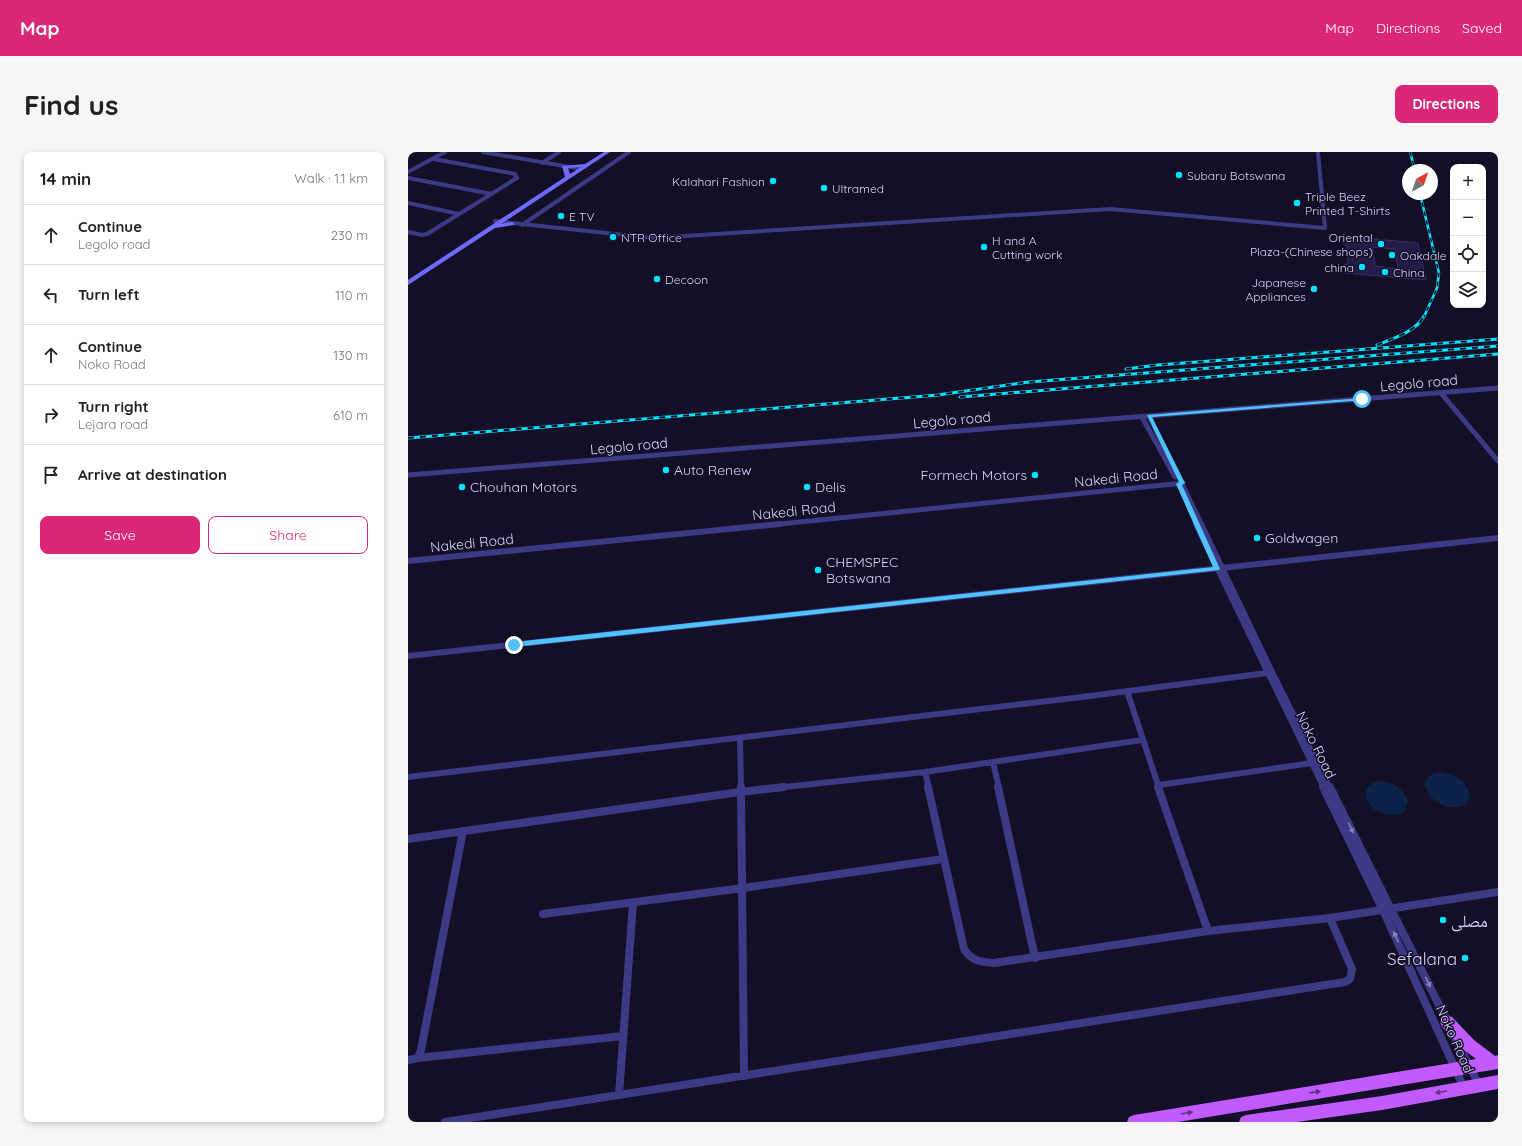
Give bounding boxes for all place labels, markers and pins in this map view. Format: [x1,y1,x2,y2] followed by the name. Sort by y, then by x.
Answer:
[1187,168,1285,183] place label: Subaru Botswana
[1174,170,1184,180] marker: Subaru Botswana
[672,174,765,189] place label: Kalahari Fashion
[768,176,778,186] marker: Kalahari Fashion
[832,181,884,196] place label: Ultramed
[819,183,829,193] marker: Ultramed
[1305,189,1391,218] place label: Triple Beez Printed T-Shirts
[1292,198,1302,208] marker: Triple Beez Printed T-Shirts
[569,209,594,224] place label: E TV
[556,211,566,221] marker: E TV
[621,230,682,245] place label: NTR Office
[1250,230,1373,259] place label: Oriental Plaza-(Chinese shops)
[608,232,618,242] marker: NTR Office
[992,233,1062,262] place label: H and A Cutting work
[1376,239,1386,249] marker: Oriental Plaza-(Chinese shops)
[979,242,989,252] marker: H and A Cutting work
[1400,248,1447,263] place label: Oakdale
[1387,250,1397,260] marker: Oakdale
[1324,260,1354,275] place label: china
[1357,262,1367,272] marker: china
[1393,265,1424,280] place label: China
[1380,267,1390,277] marker: China
[665,272,708,287] place label: Decoon
[652,274,662,284] marker: Decoon
[1246,275,1306,304] place label: Japanese Appliances
[1309,284,1319,294] marker: Japanese Appliances
[674,461,752,479] place label: Auto Renew
[661,465,671,475] marker: Auto Renew
[921,466,1027,484] place label: Formech Motors
[1030,470,1040,480] marker: Formech Motors
[470,478,577,496] place label: Chouhan Motors
[815,478,846,496] place label: Delis
[457,482,467,492] marker: Chouhan Motors
[802,482,812,492] marker: Delis
[1265,529,1338,547] place label: Goldwagen
[1252,533,1262,543] marker: Goldwagen
[826,553,898,587] place label: CHEMSPEC Botswana
[813,565,823,575] marker: CHEMSPEC Botswana
[1451,910,1488,932] place label: مصلى
[1438,915,1448,925] marker: مصلى
[1387,948,1457,969] place label: Sefalana
[1460,953,1470,963] marker: Sefalana

